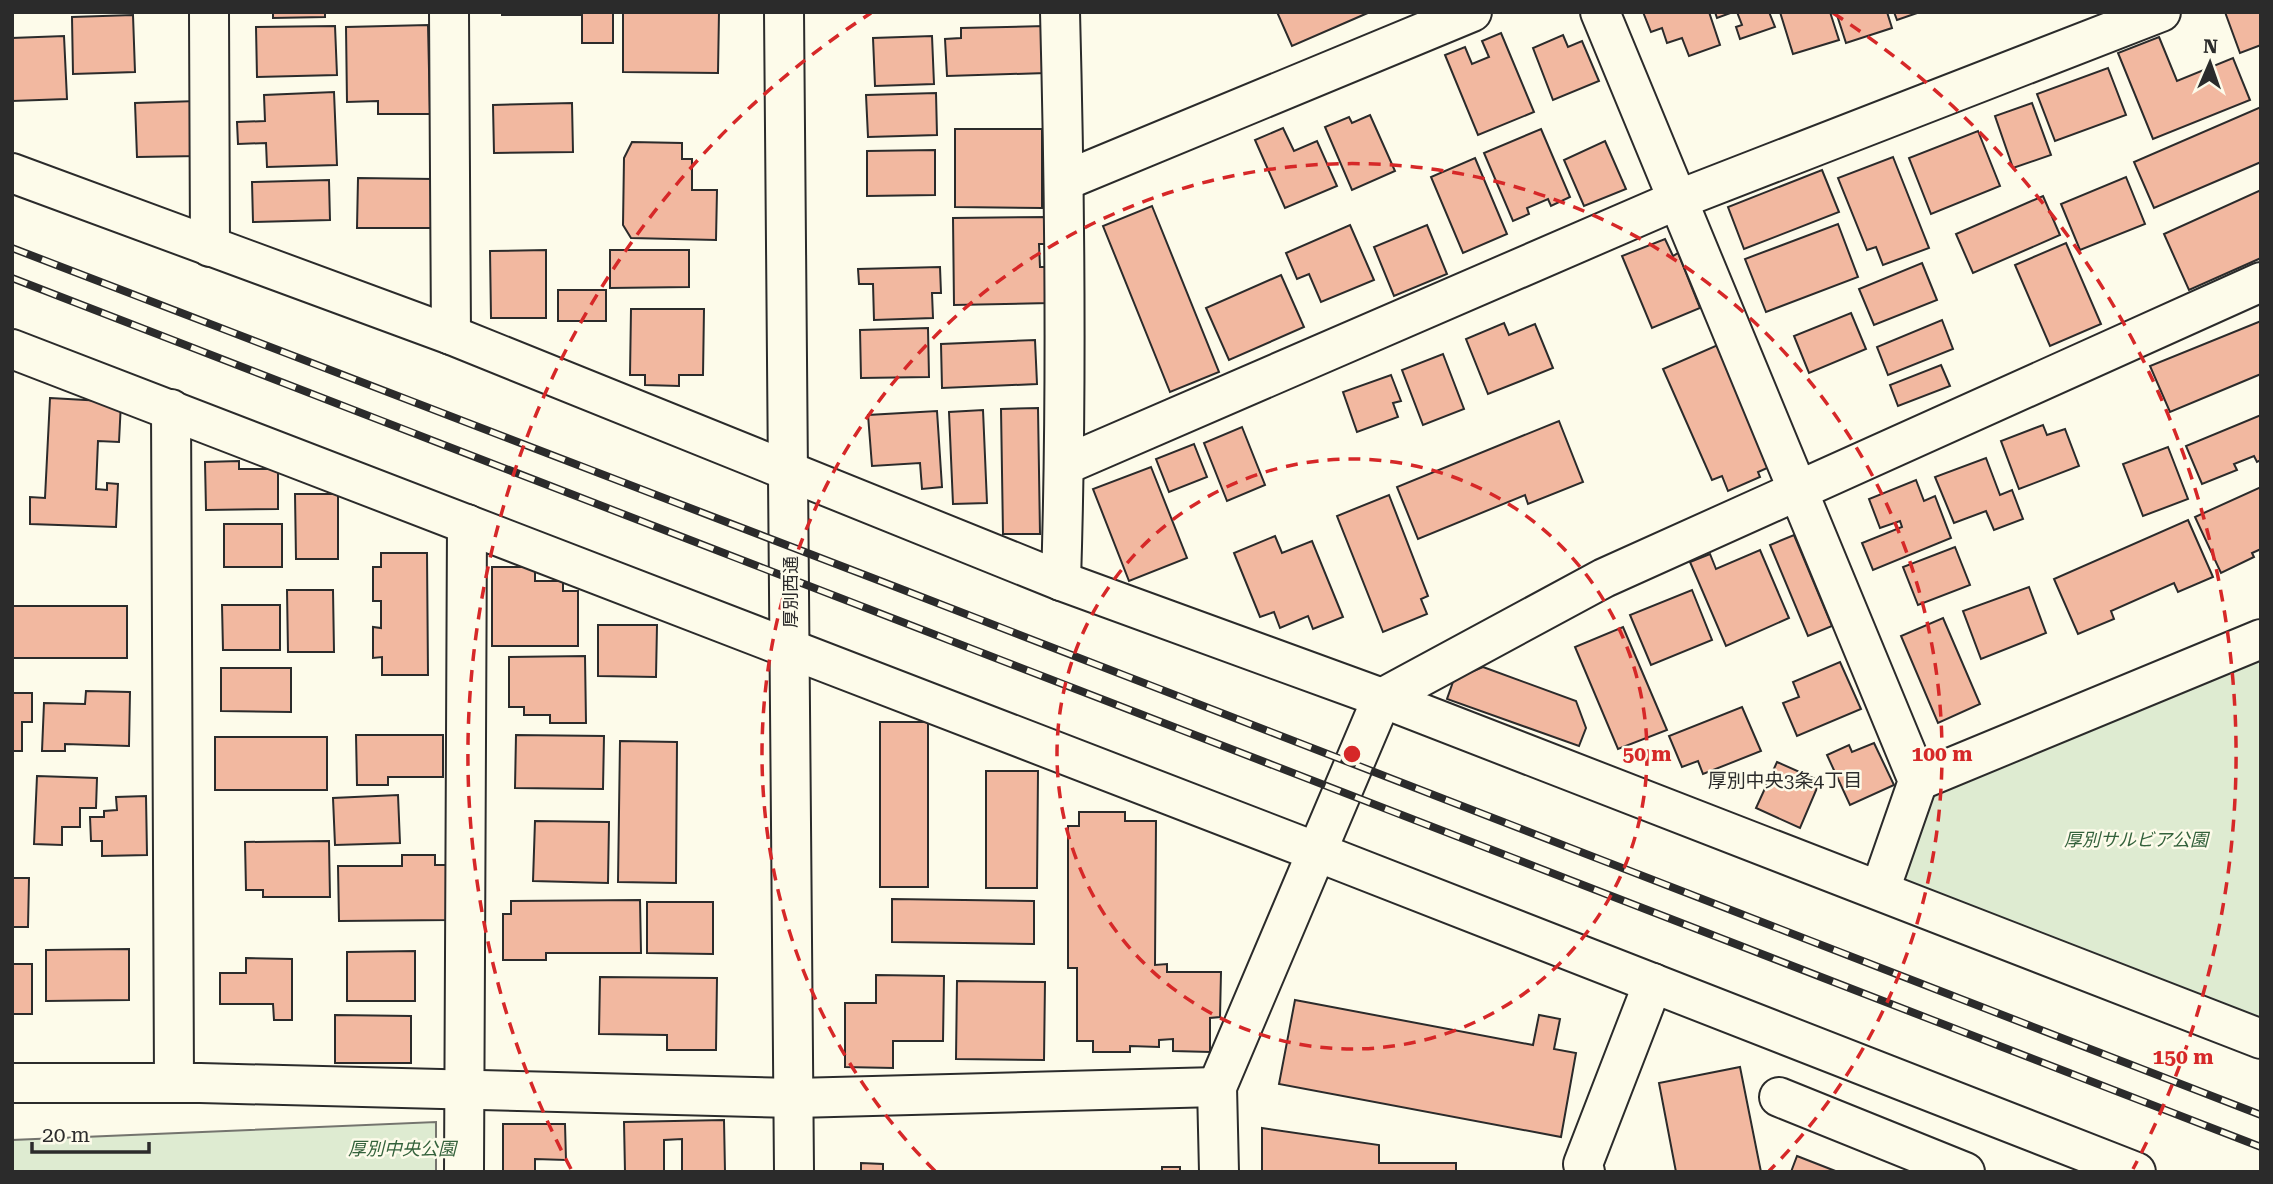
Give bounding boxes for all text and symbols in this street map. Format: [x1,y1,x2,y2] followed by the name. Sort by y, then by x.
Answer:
[2175,28,2245,98] north arrow
[2203,35,2219,58] text: N
[780,556,801,628] street label: 厚別西通
[1340,742,1364,766] centre of rings
[1622,742,1672,766] text: 50 m
[1912,742,1972,766] text: 100 m
[1708,769,1862,792] district label: 厚別中央3条4丁目
[2064,829,2211,850] park label: 厚別サルビア公園
[2153,1045,2213,1069] text: 150 m
[32,1110,149,1154] scale bar
[42,1123,90,1147] text: 20 m
[348,1138,459,1159] park label: 厚別中央公園

